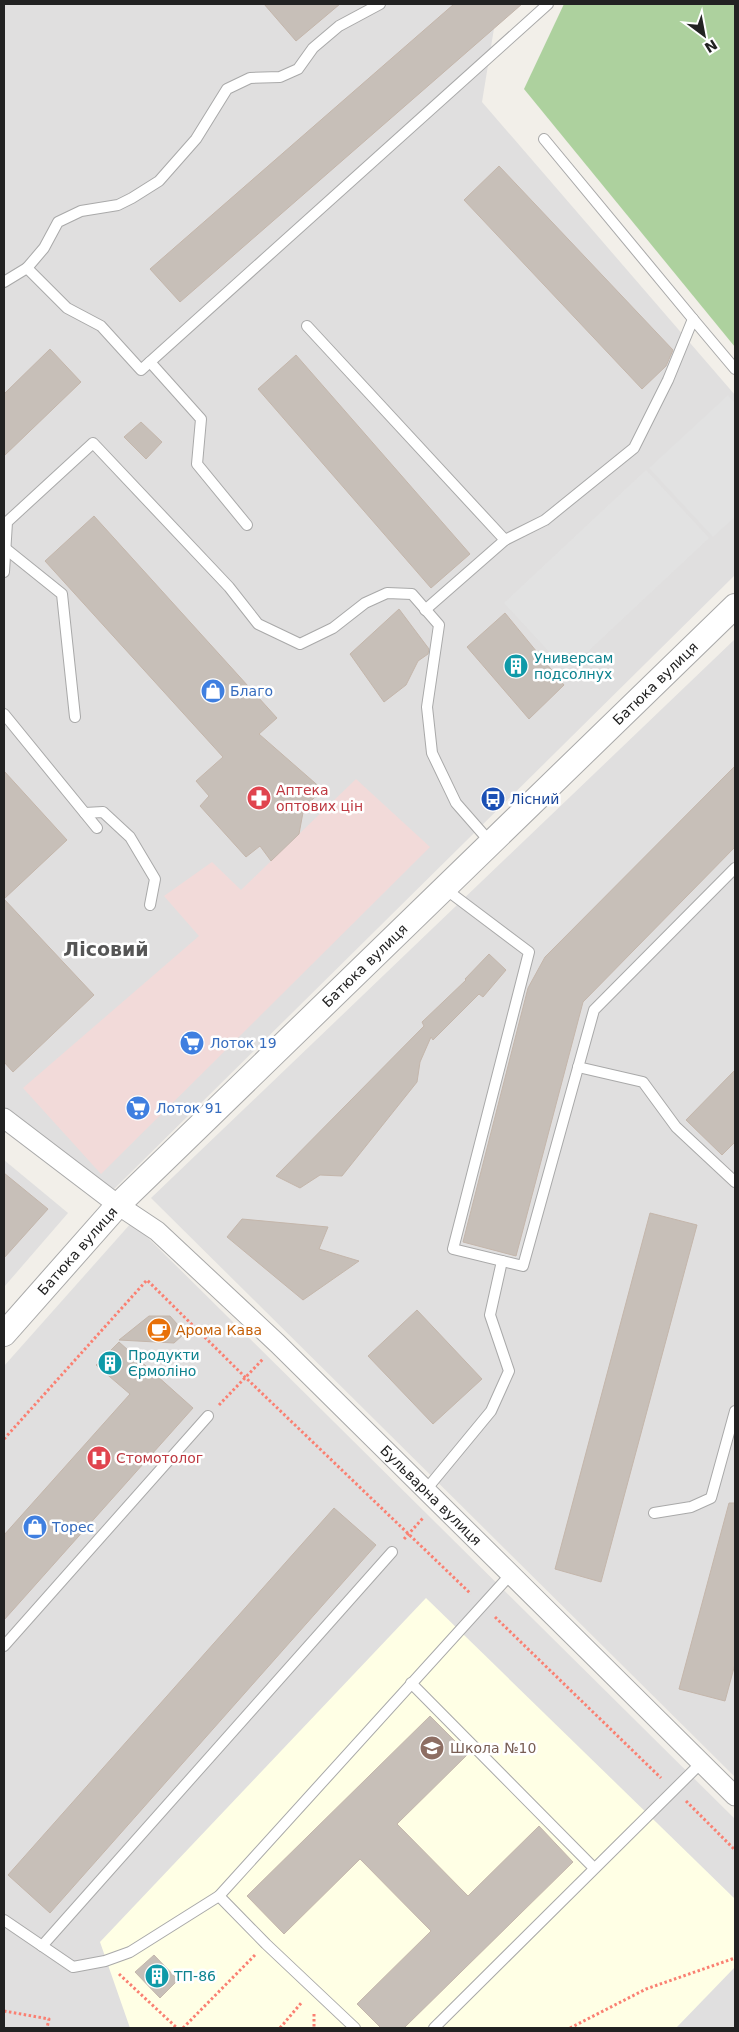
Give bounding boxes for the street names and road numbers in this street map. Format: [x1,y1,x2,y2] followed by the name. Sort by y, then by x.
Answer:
[609,639,701,728] street label: Батюка вулиця
[319,921,411,1010] street label: Батюка вулиця
[34,1203,121,1298] street label: Батюка вулиця
[377,1442,485,1549] street label: Бульварна вулиця

